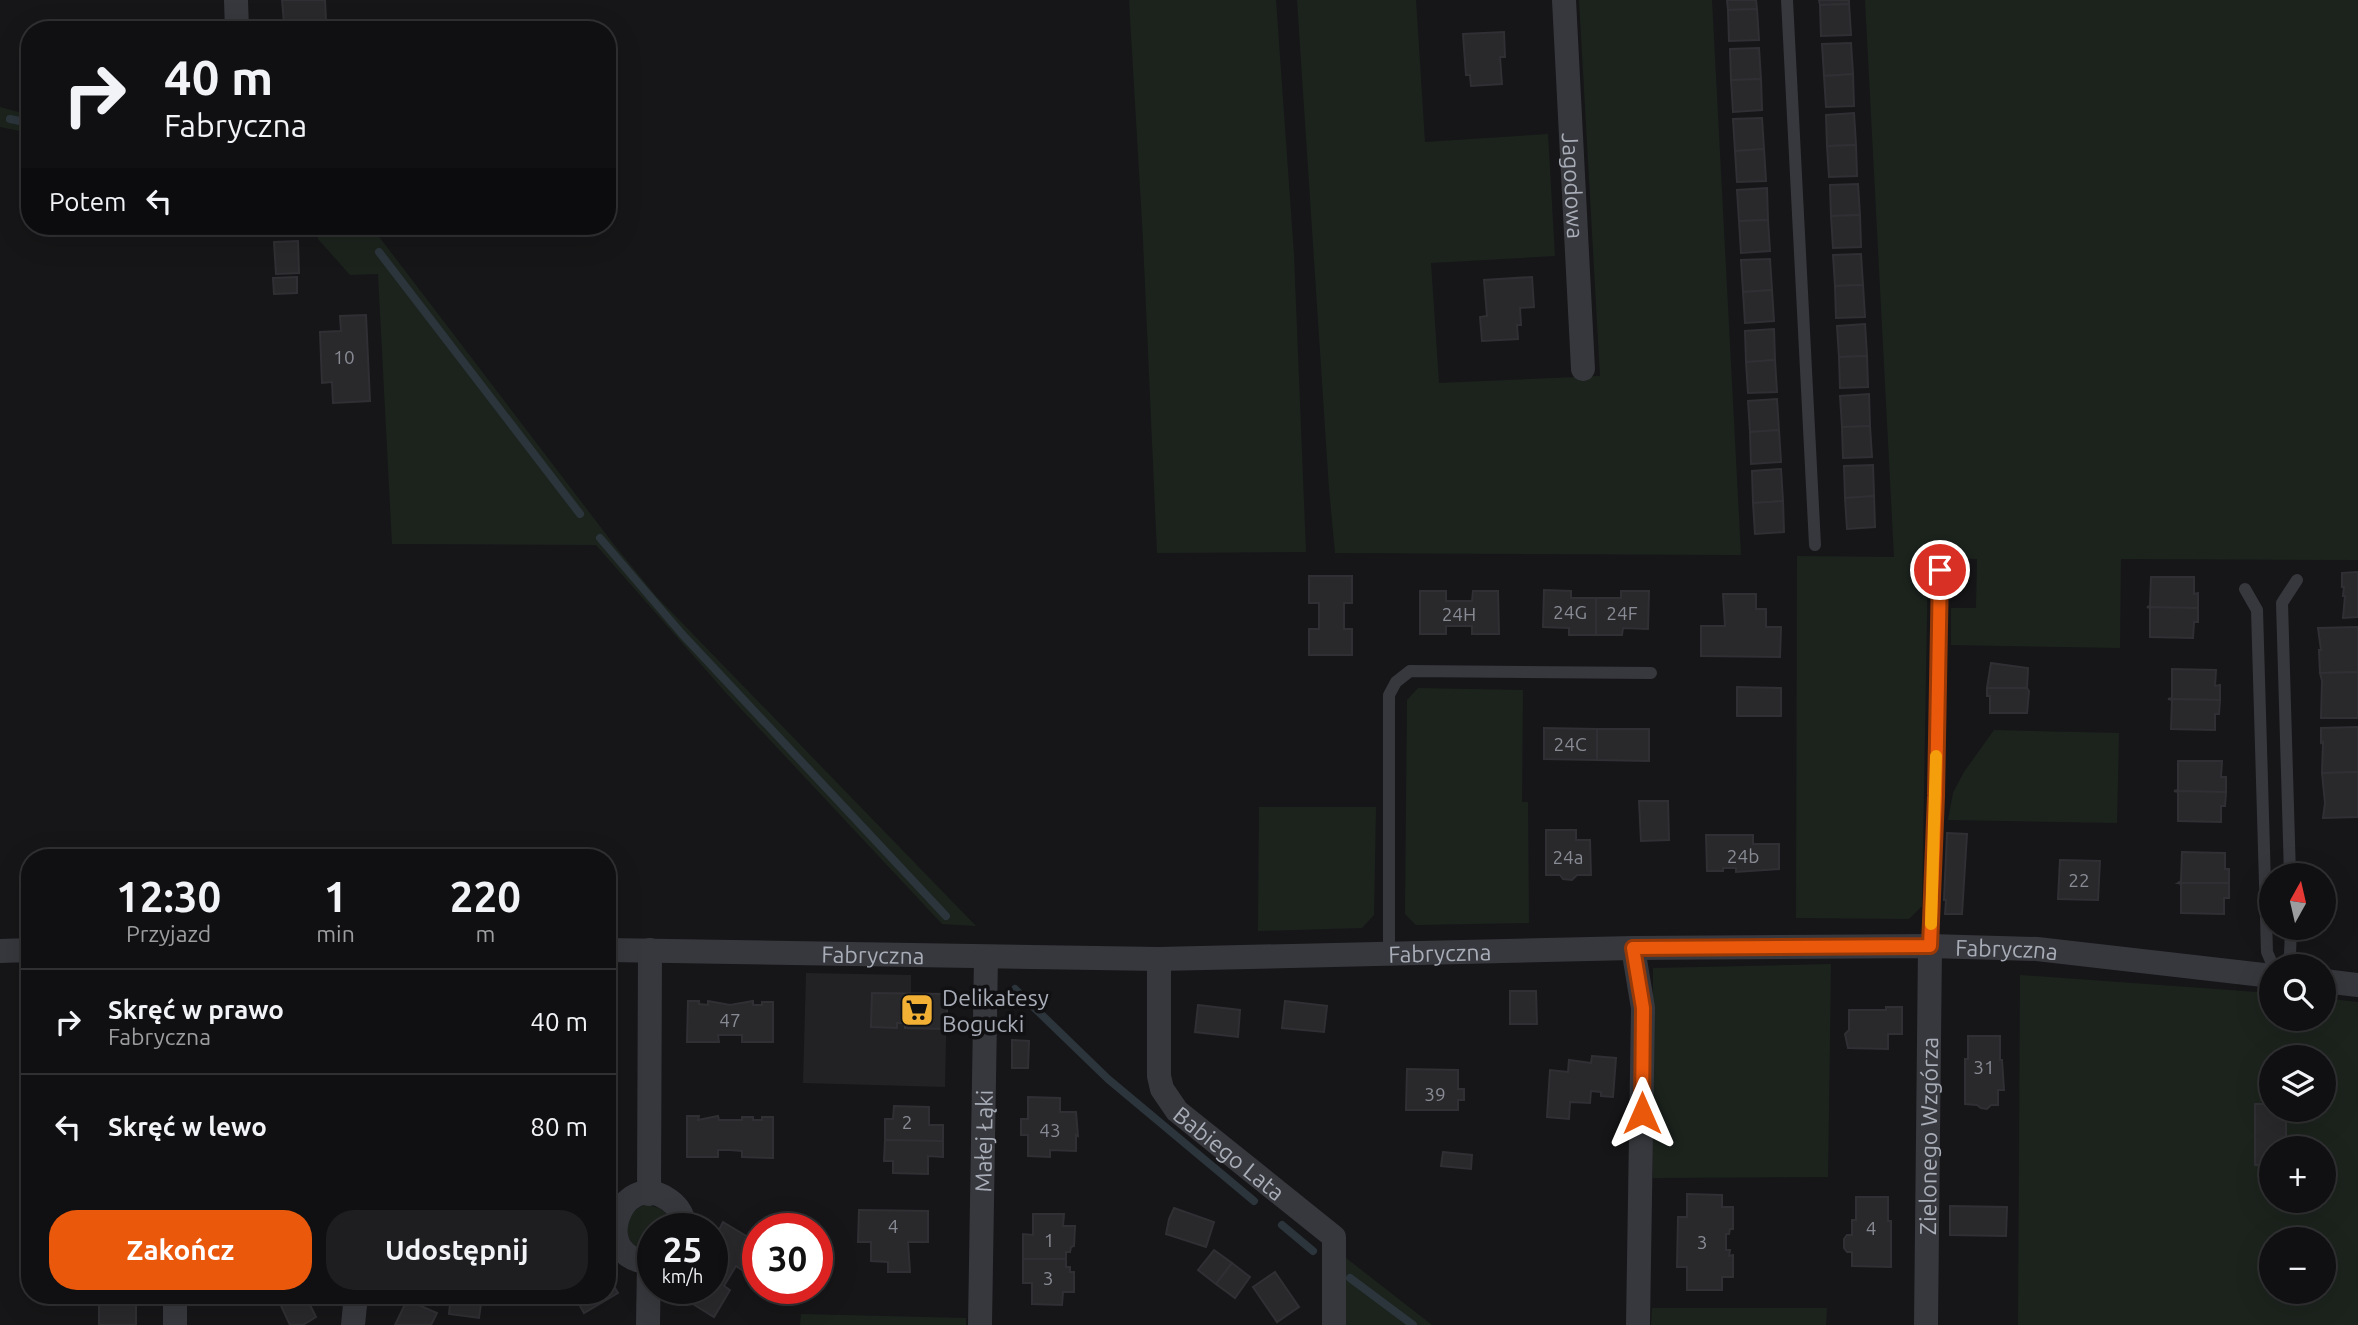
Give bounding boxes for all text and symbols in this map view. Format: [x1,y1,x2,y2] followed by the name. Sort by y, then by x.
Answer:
[49,49,140,140] icon: right
[164,49,273,104] text: 40 m
[164,107,307,143] text: Fabryczna
[1558,132,1589,240] street label: Jagodowa
[140,182,178,220] icon: left
[49,187,126,216] text: Potem
[333,346,355,368] house number: 10
[1910,540,1970,600] pin
[1921,551,1959,589] icon: arrive
[1553,601,1587,623] house number: 24G
[1606,602,1638,624] house number: 24F
[1442,603,1476,625] house number: 24H
[1553,733,1587,755] house number: 24C
[1727,845,1759,867] house number: 24b
[1552,846,1584,868] house number: 24a
[2259,863,2336,940] north arrow
[2259,863,2336,1304] map controls
[2068,869,2090,891] house number: 22
[116,873,221,920] text: 12:30
[324,873,347,920] text: 1
[450,873,521,920] text: 220
[126,921,211,946] text: Przyjazd
[316,921,355,946] text: min
[475,921,495,946] text: m
[1955,934,2060,964] street label: Fabryczna
[1388,939,1492,966] street label: Fabryczna
[821,941,925,968] street label: Fabryczna
[2259,954,2336,1031] button: search
[942,985,1049,1036] place label: Delikatesy Bogucki
[898,991,936,1029] supermarket icon: Delikatesy Bogucki
[108,995,284,1024] text: Skręć w prawo
[49,1003,87,1041] icon: right
[530,1007,588,1036] text: 40 m
[719,1009,741,1031] house number: 47
[108,1024,211,1049] text: Fabryczna
[1914,1037,1942,1235] street label: Zielonego Wzgórza
[2259,1045,2336,1122] button: layers
[1973,1056,1995,1078] house number: 31
[1605,1076,1679,1150] position arrow
[1424,1083,1446,1105] house number: 39
[970,1089,996,1193] street label: Małej Łąki
[1169,1101,1290,1205] street label: Babiego Lata
[49,1108,87,1146] icon: left
[902,1111,912,1133] house number: 2
[108,1112,267,1141] text: Skręć w lewo
[530,1112,588,1141] text: 80 m
[1039,1119,1061,1141] house number: 43
[2259,1136,2336,1213] button: +
[49,1210,312,1290] button: Zakończ
[326,1210,588,1290] button: Udostępnij
[742,1213,833,1304] speed limit sign: 30
[888,1215,898,1237] house number: 4
[1866,1217,1876,1239] house number: 4
[2259,1227,2336,1304] button: −
[663,1229,702,1269] text: 25
[1044,1229,1054,1251] house number: 1
[1697,1231,1707,1253] house number: 3
[662,1266,703,1286] text: km/h
[1043,1267,1053,1289] house number: 3

